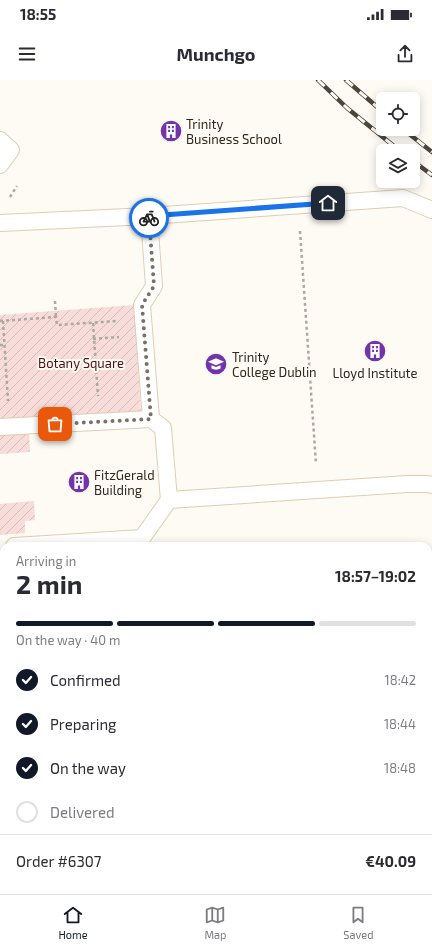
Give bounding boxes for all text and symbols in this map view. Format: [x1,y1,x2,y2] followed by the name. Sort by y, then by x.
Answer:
[20,5,56,23] text: 18:55
[16,43,38,65] icon: menu
[177,43,255,65] text: Munchgo
[394,43,416,65] icon: share
[376,92,420,188] map controls
[376,92,420,136] button: locate
[186,116,282,147] place label: Trinity Business School
[158,118,184,144] building icon: Trinity Business School
[376,144,420,188] button: layers
[311,186,345,220] pin
[317,192,339,214] icon: home
[129,198,169,238] courier
[138,207,160,229] icon: bike
[362,338,388,364] building icon: Lloyd Institute
[232,349,317,380] place label: Trinity College Dublin
[203,351,229,377] school or university icon: Trinity College Dublin
[38,355,124,371] park label: Botany Square
[332,365,418,381] place label: Lloyd Institute
[38,407,72,441] pin
[44,413,66,435] icon: bag
[94,467,155,498] place label: FitzGerald Building
[66,469,92,495] building icon: FitzGerald Building
[16,553,76,569] text: Arriving in
[335,567,416,585] text: 18:57–19:02
[16,568,82,599] text: 2 min
[16,632,120,648] text: On the way · 40 m
[16,669,38,691] icon: check
[50,671,121,689] text: Confirmed
[385,672,416,688] text: 18:42
[16,713,38,735] icon: check
[50,715,116,733] text: Preparing
[384,716,416,732] text: 18:44
[16,757,38,779] icon: check
[50,759,126,777] text: On the way
[384,760,416,776] text: 18:48
[50,803,115,821] text: Delivered
[16,852,102,870] text: Order #6307
[365,852,416,870] text: €40.09
[58,904,88,941] tab: Home
[204,904,227,941] tab: Map
[343,904,374,941] tab: Saved

